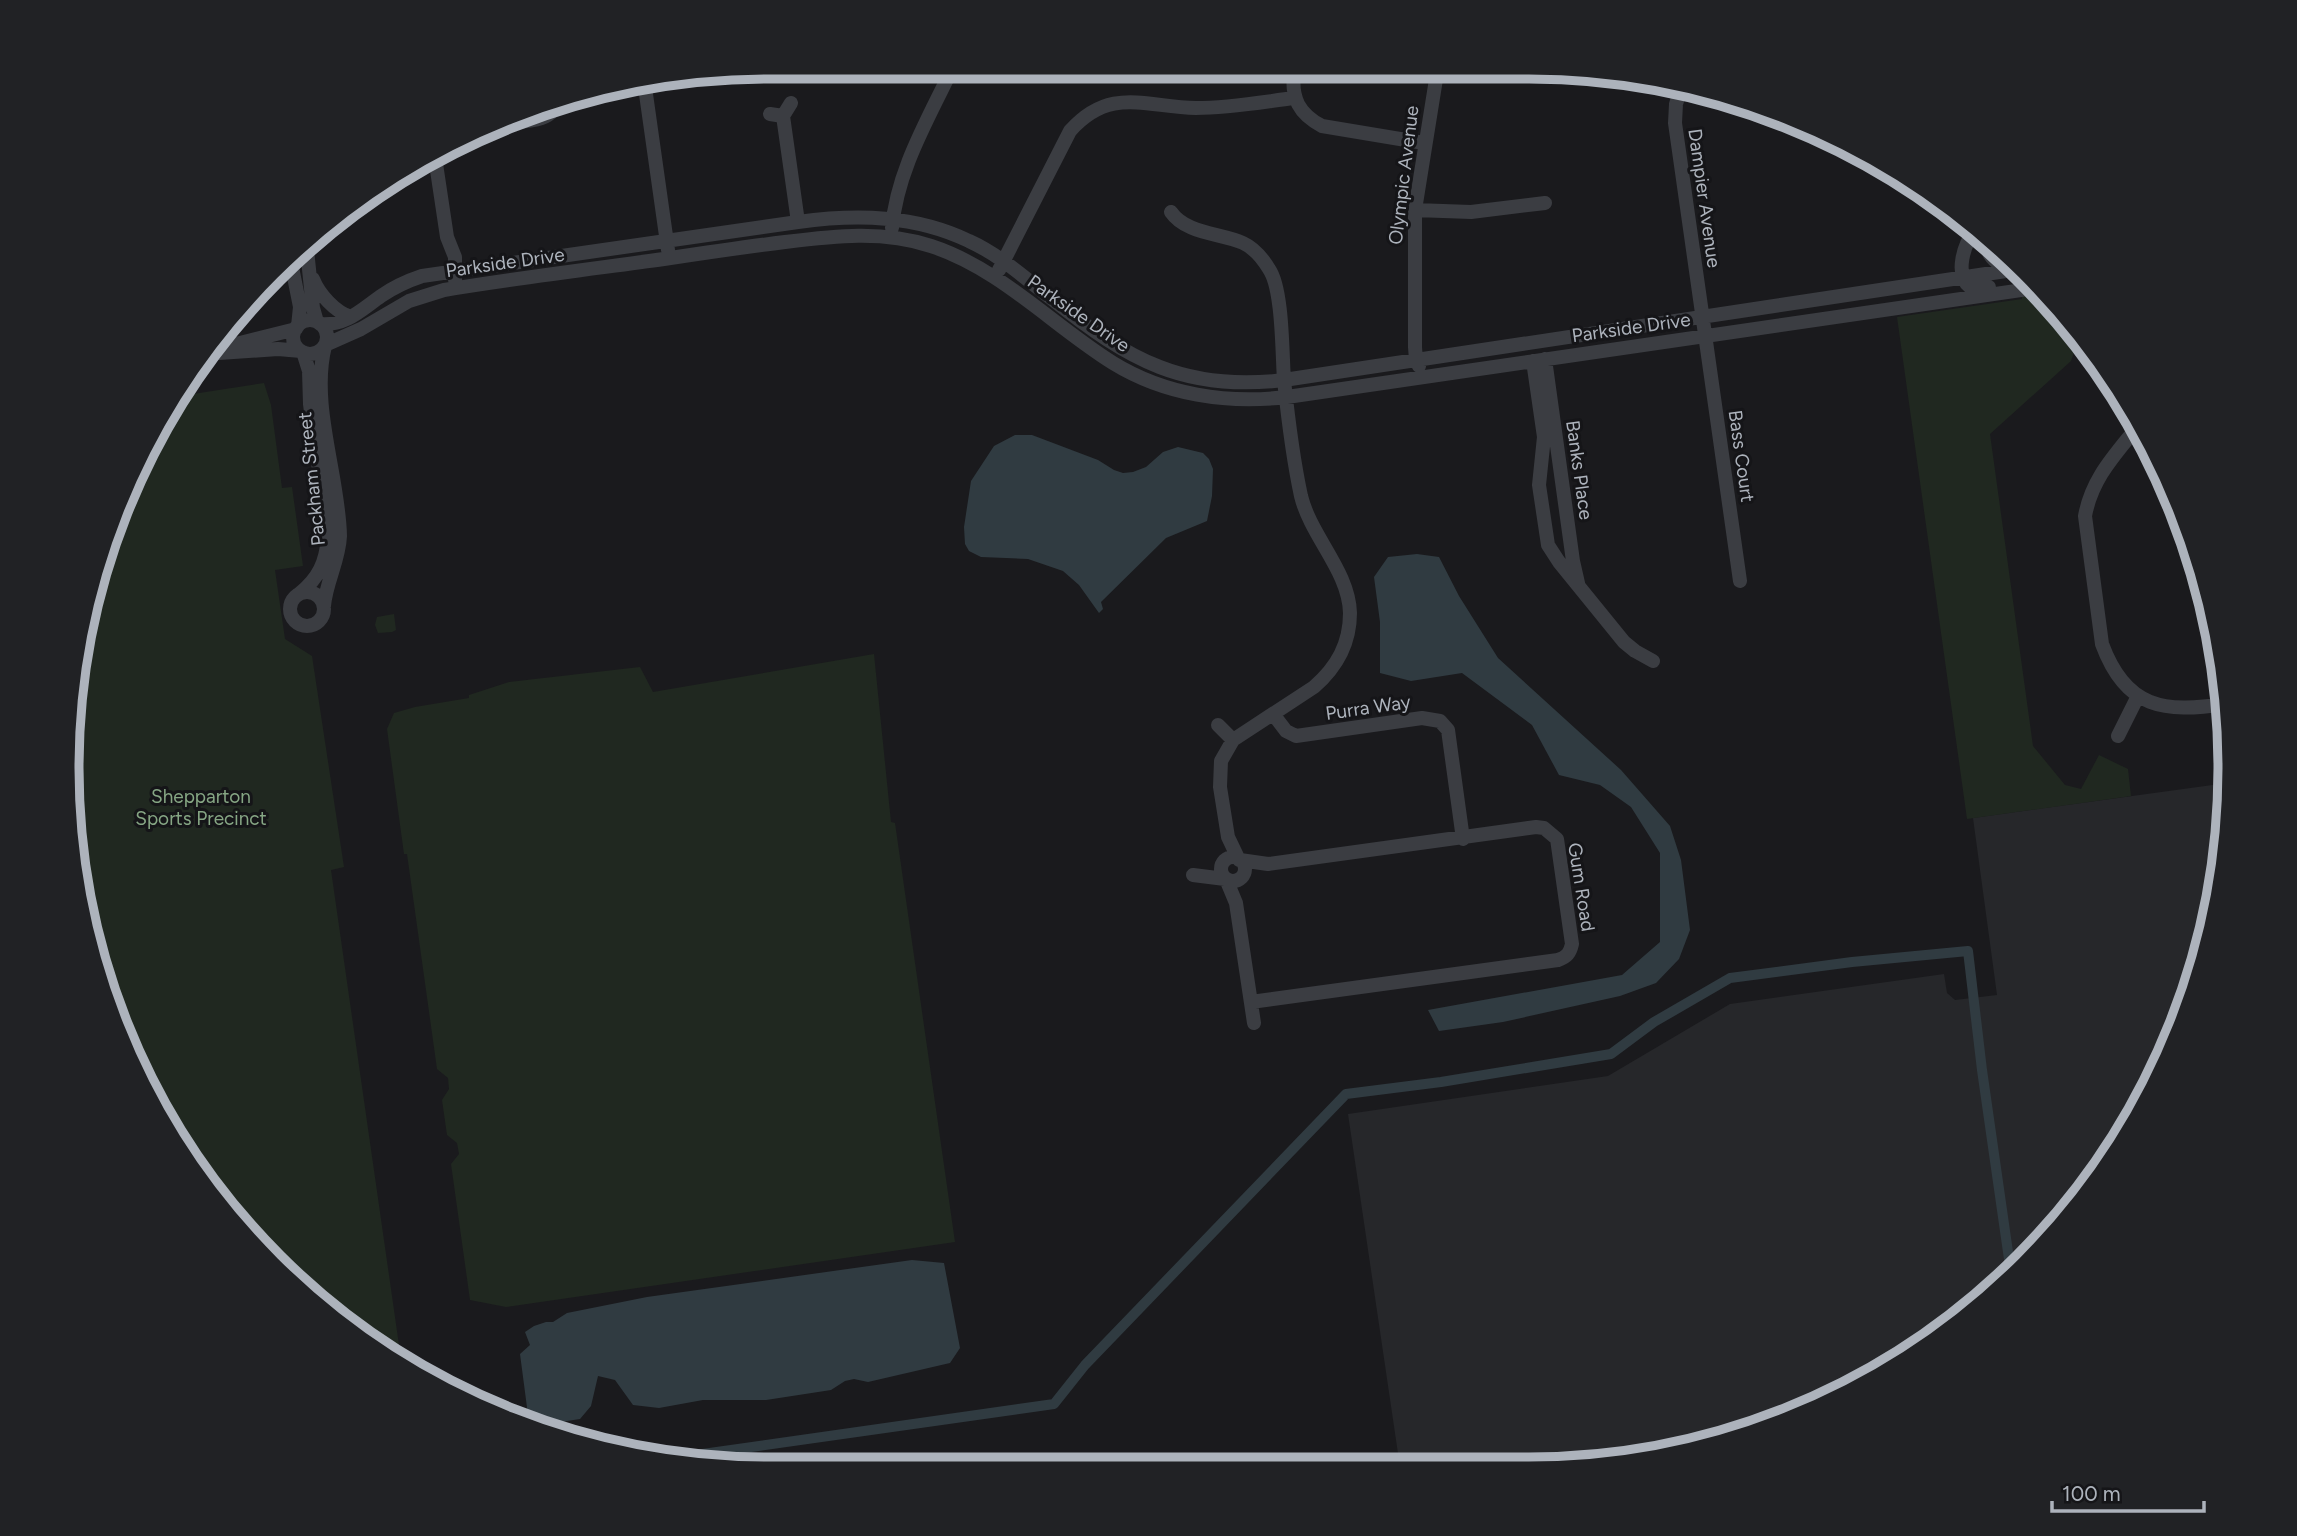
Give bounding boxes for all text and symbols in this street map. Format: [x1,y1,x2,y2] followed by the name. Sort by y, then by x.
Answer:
[1384,104,1423,246] street label: Olympic Avenue
[1683,127,1726,269] street label: Dampier Avenue
[444,243,566,282] street label: Parkside Drive
[1023,270,1134,357] street label: Parkside Drive
[1570,308,1692,347] street label: Parkside Drive
[1724,409,1759,504] street label: Bass Court
[293,411,330,547] street label: Packham Street
[1561,419,1598,521] street label: Banks Place
[1324,690,1412,725] street label: Purra Way
[135,785,267,830] park label: Shepparton Sports Precinct
[1563,841,1600,933] street label: Gum Road
[2052,1470,2204,1514] scale bar
[2062,1481,2121,1506] text: 100 m

